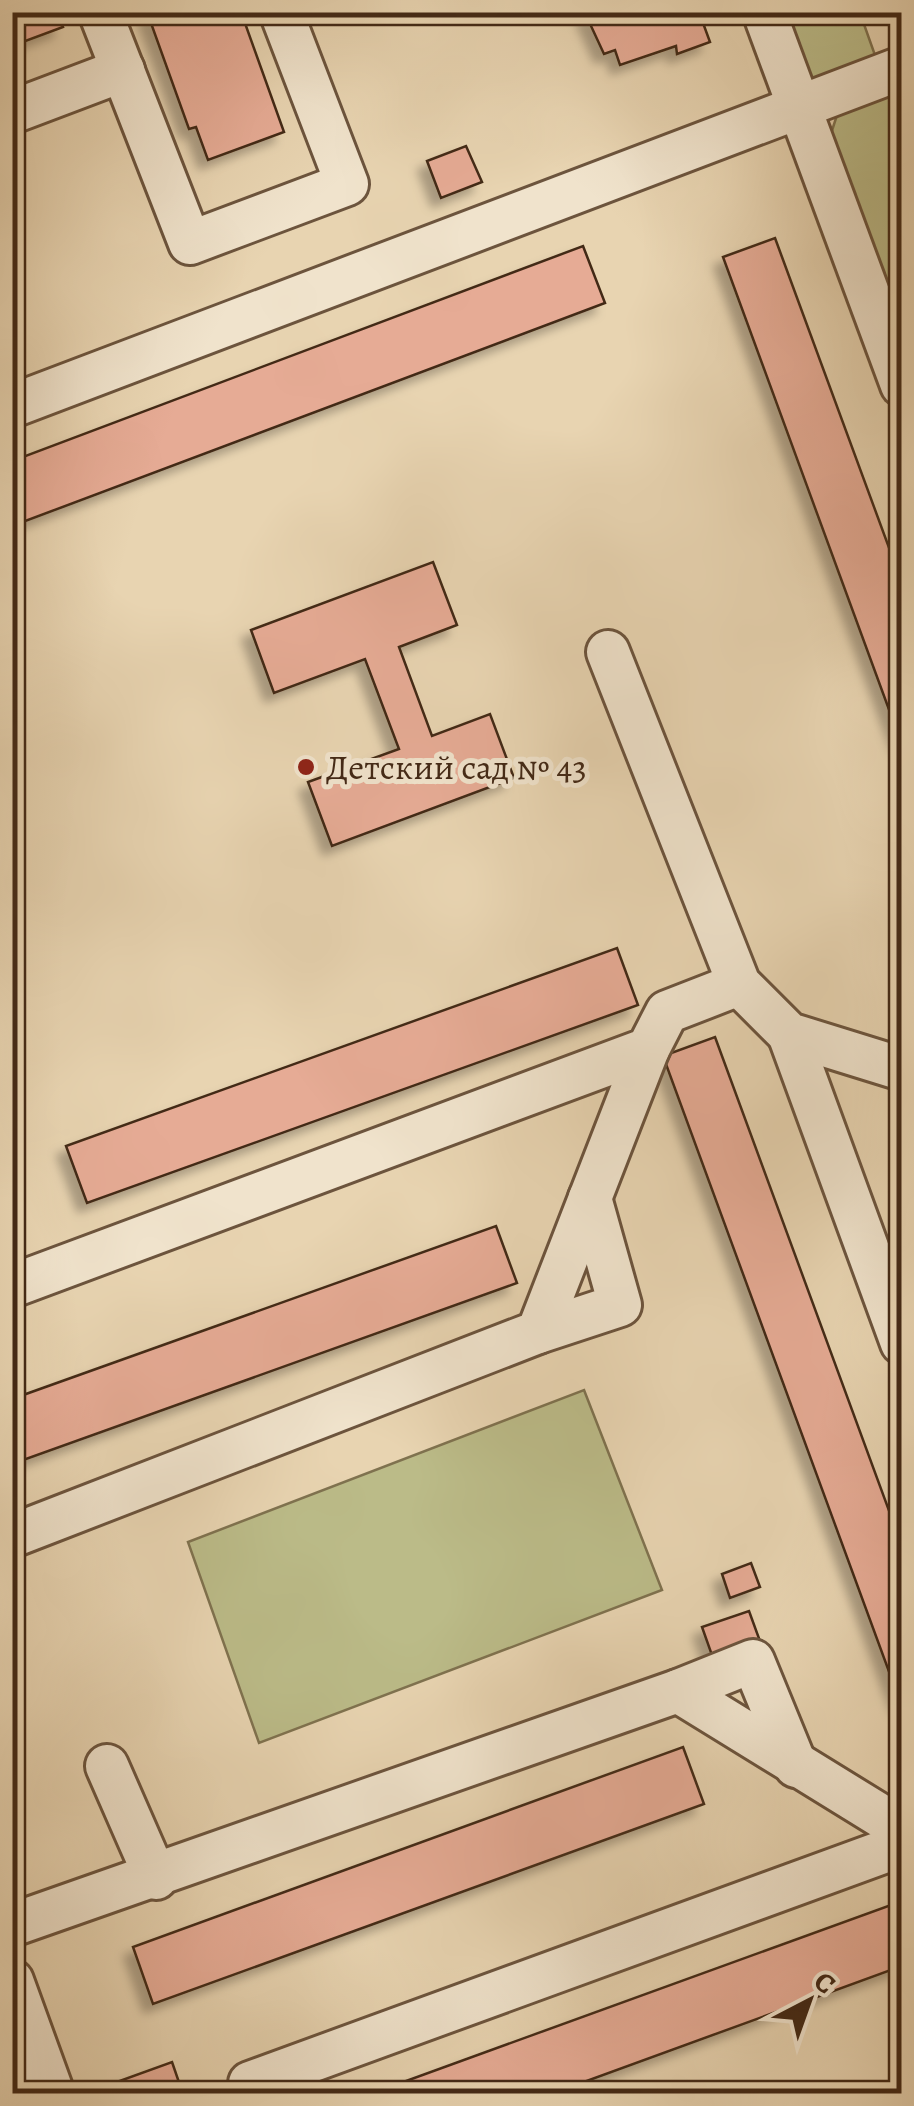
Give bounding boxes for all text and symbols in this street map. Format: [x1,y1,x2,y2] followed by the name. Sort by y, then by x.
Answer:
[326,743,587,791] place label: Детский сад № 43
[295,756,317,778] marker: Детский сад № 43
[759,1951,859,2051] north arrow
[806,1963,844,2003] text: С

